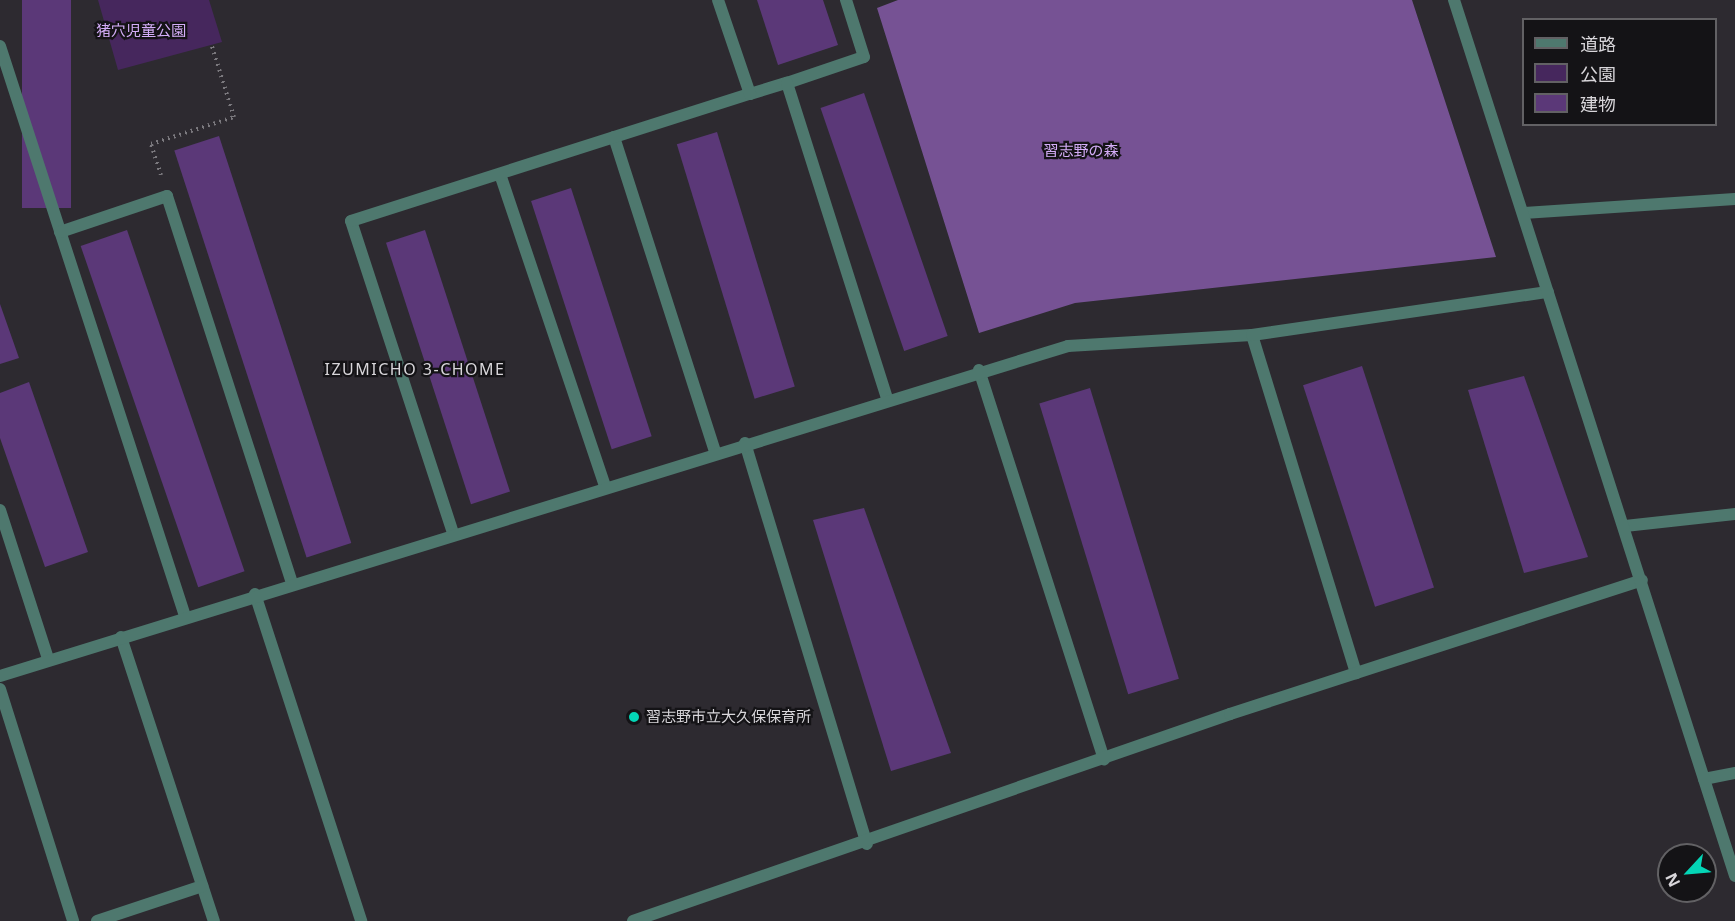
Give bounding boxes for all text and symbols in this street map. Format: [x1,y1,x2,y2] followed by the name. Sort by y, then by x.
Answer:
[1522,18,1717,126] legend
[96,22,186,40] park label: 猪穴児童公園
[1580,32,1616,56] text: 道路
[1580,62,1616,86] text: 公園
[1580,92,1616,116] text: 建物
[1044,142,1118,160] park label: 習志野の森
[324,359,506,379] district label: IZUMICHO 3-CHOME
[646,708,811,726] place label: 習志野市立大久保保育所
[627,710,641,724] marker: 習志野市立大久保保育所
[1657,843,1717,903] north arrow
[1660,869,1685,891] text: N

